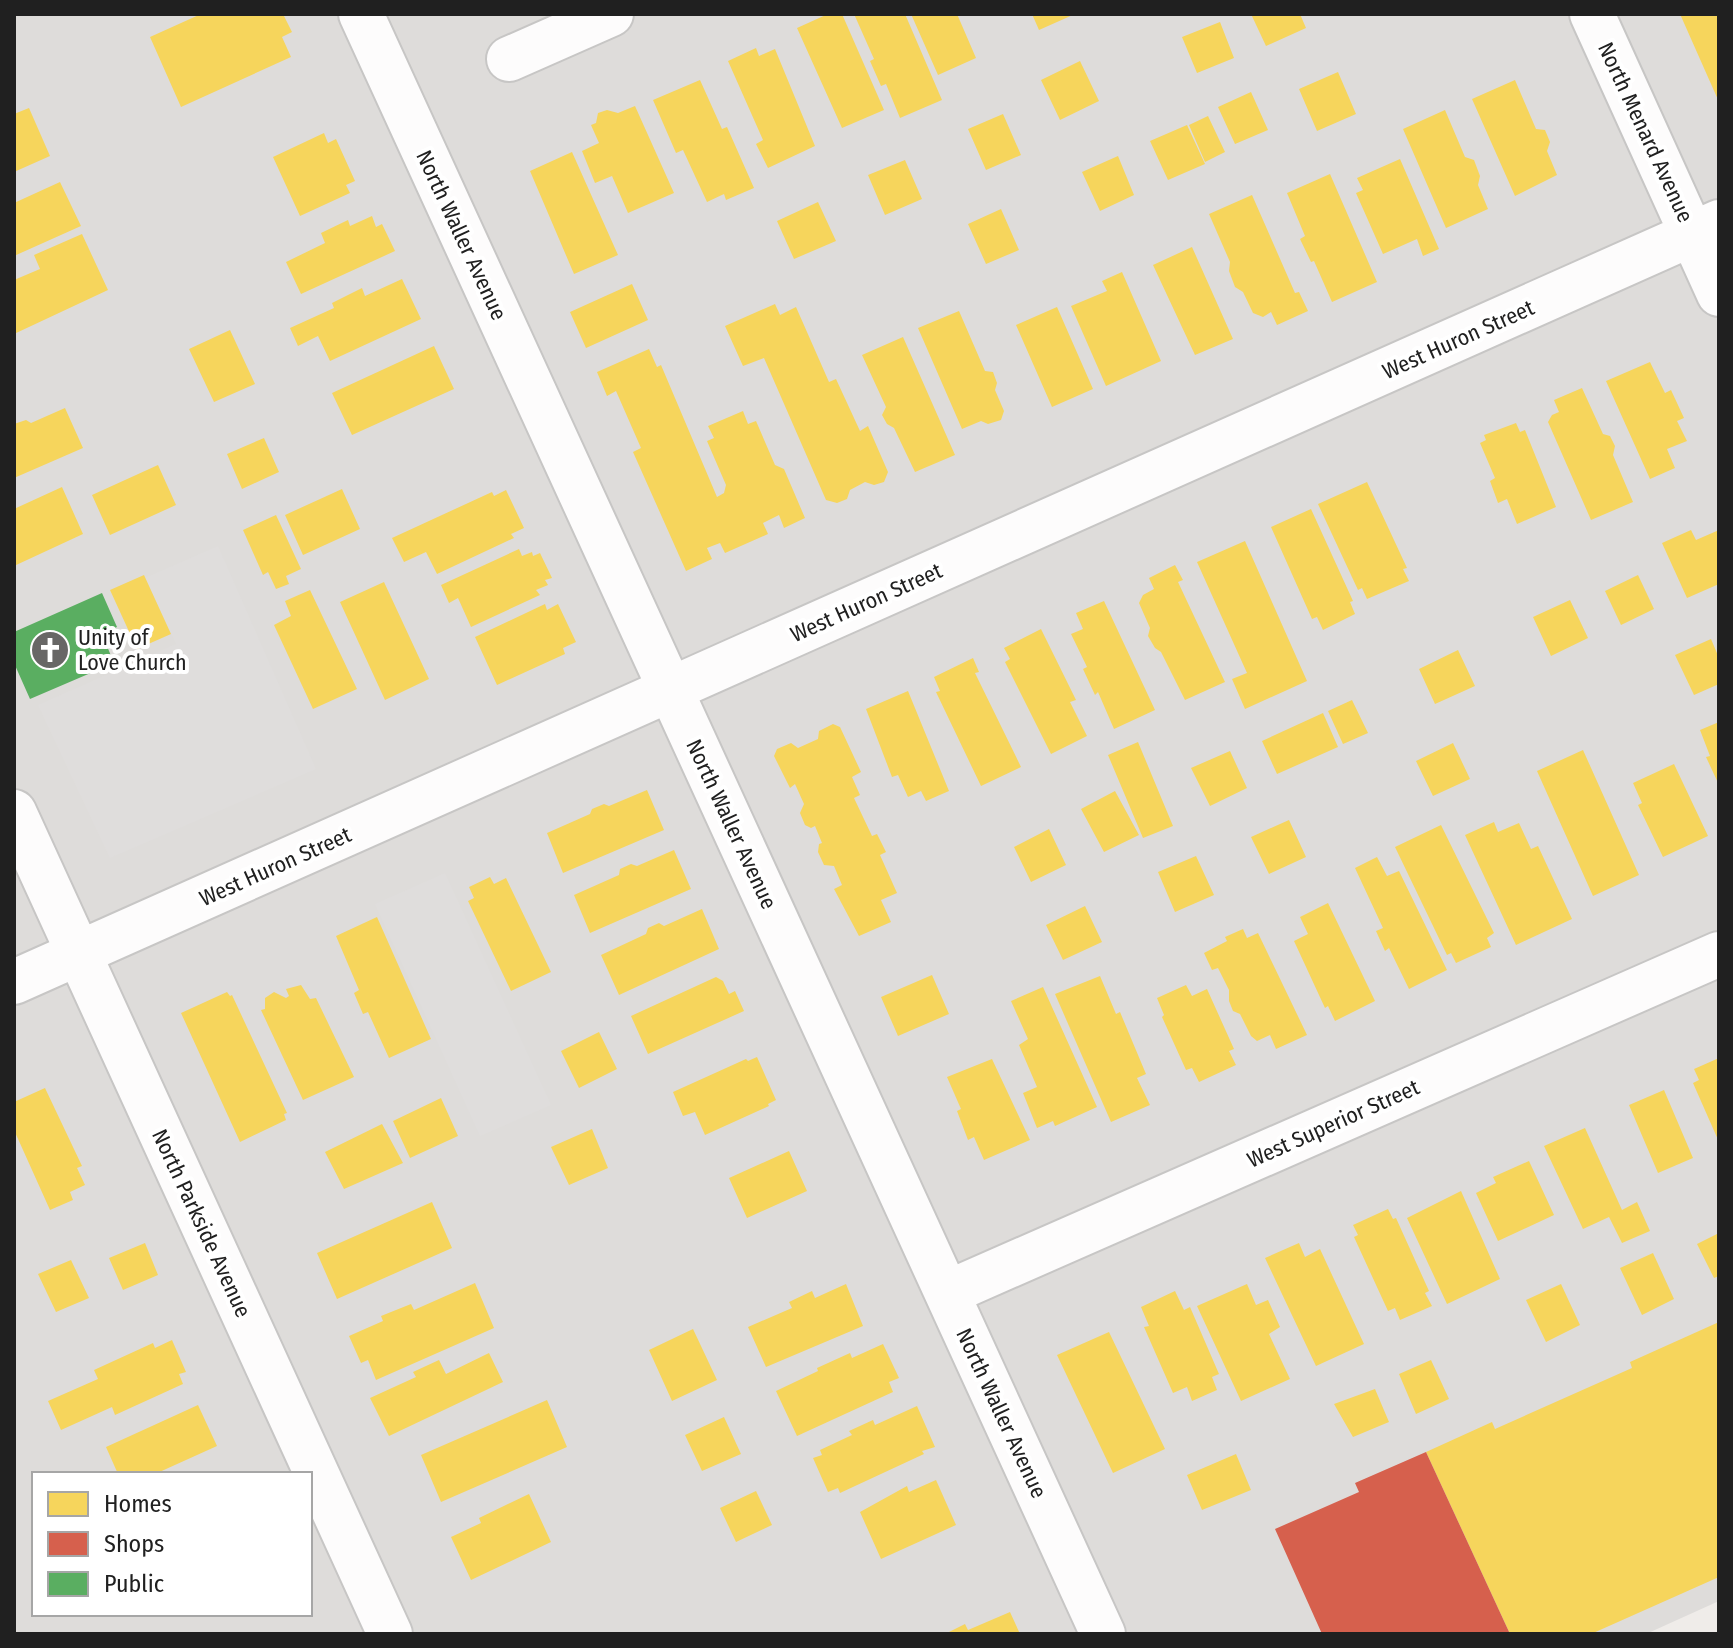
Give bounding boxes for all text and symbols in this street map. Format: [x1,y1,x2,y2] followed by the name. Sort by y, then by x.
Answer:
[1592,38,1699,227] street label: North Menard Avenue
[410,146,513,324] street label: North Waller Avenue
[1378,294,1539,385] street label: West Huron Street
[786,557,947,648] street label: West Huron Street
[78,624,187,676] place label: Unity of Love Church
[29,629,71,671] church icon: Unity of Love Church
[680,735,783,913] street label: North Waller Avenue
[195,821,356,912] street label: West Huron Street
[1243,1073,1424,1174] street label: West Superior Street
[146,1125,257,1322] street label: North Parkside Avenue
[950,1324,1053,1502] street label: North Waller Avenue
[32,1472,312,1616] legend
[104,1490,172,1518] text: Homes
[104,1530,164,1558] text: Shops
[104,1570,164,1598] text: Public

